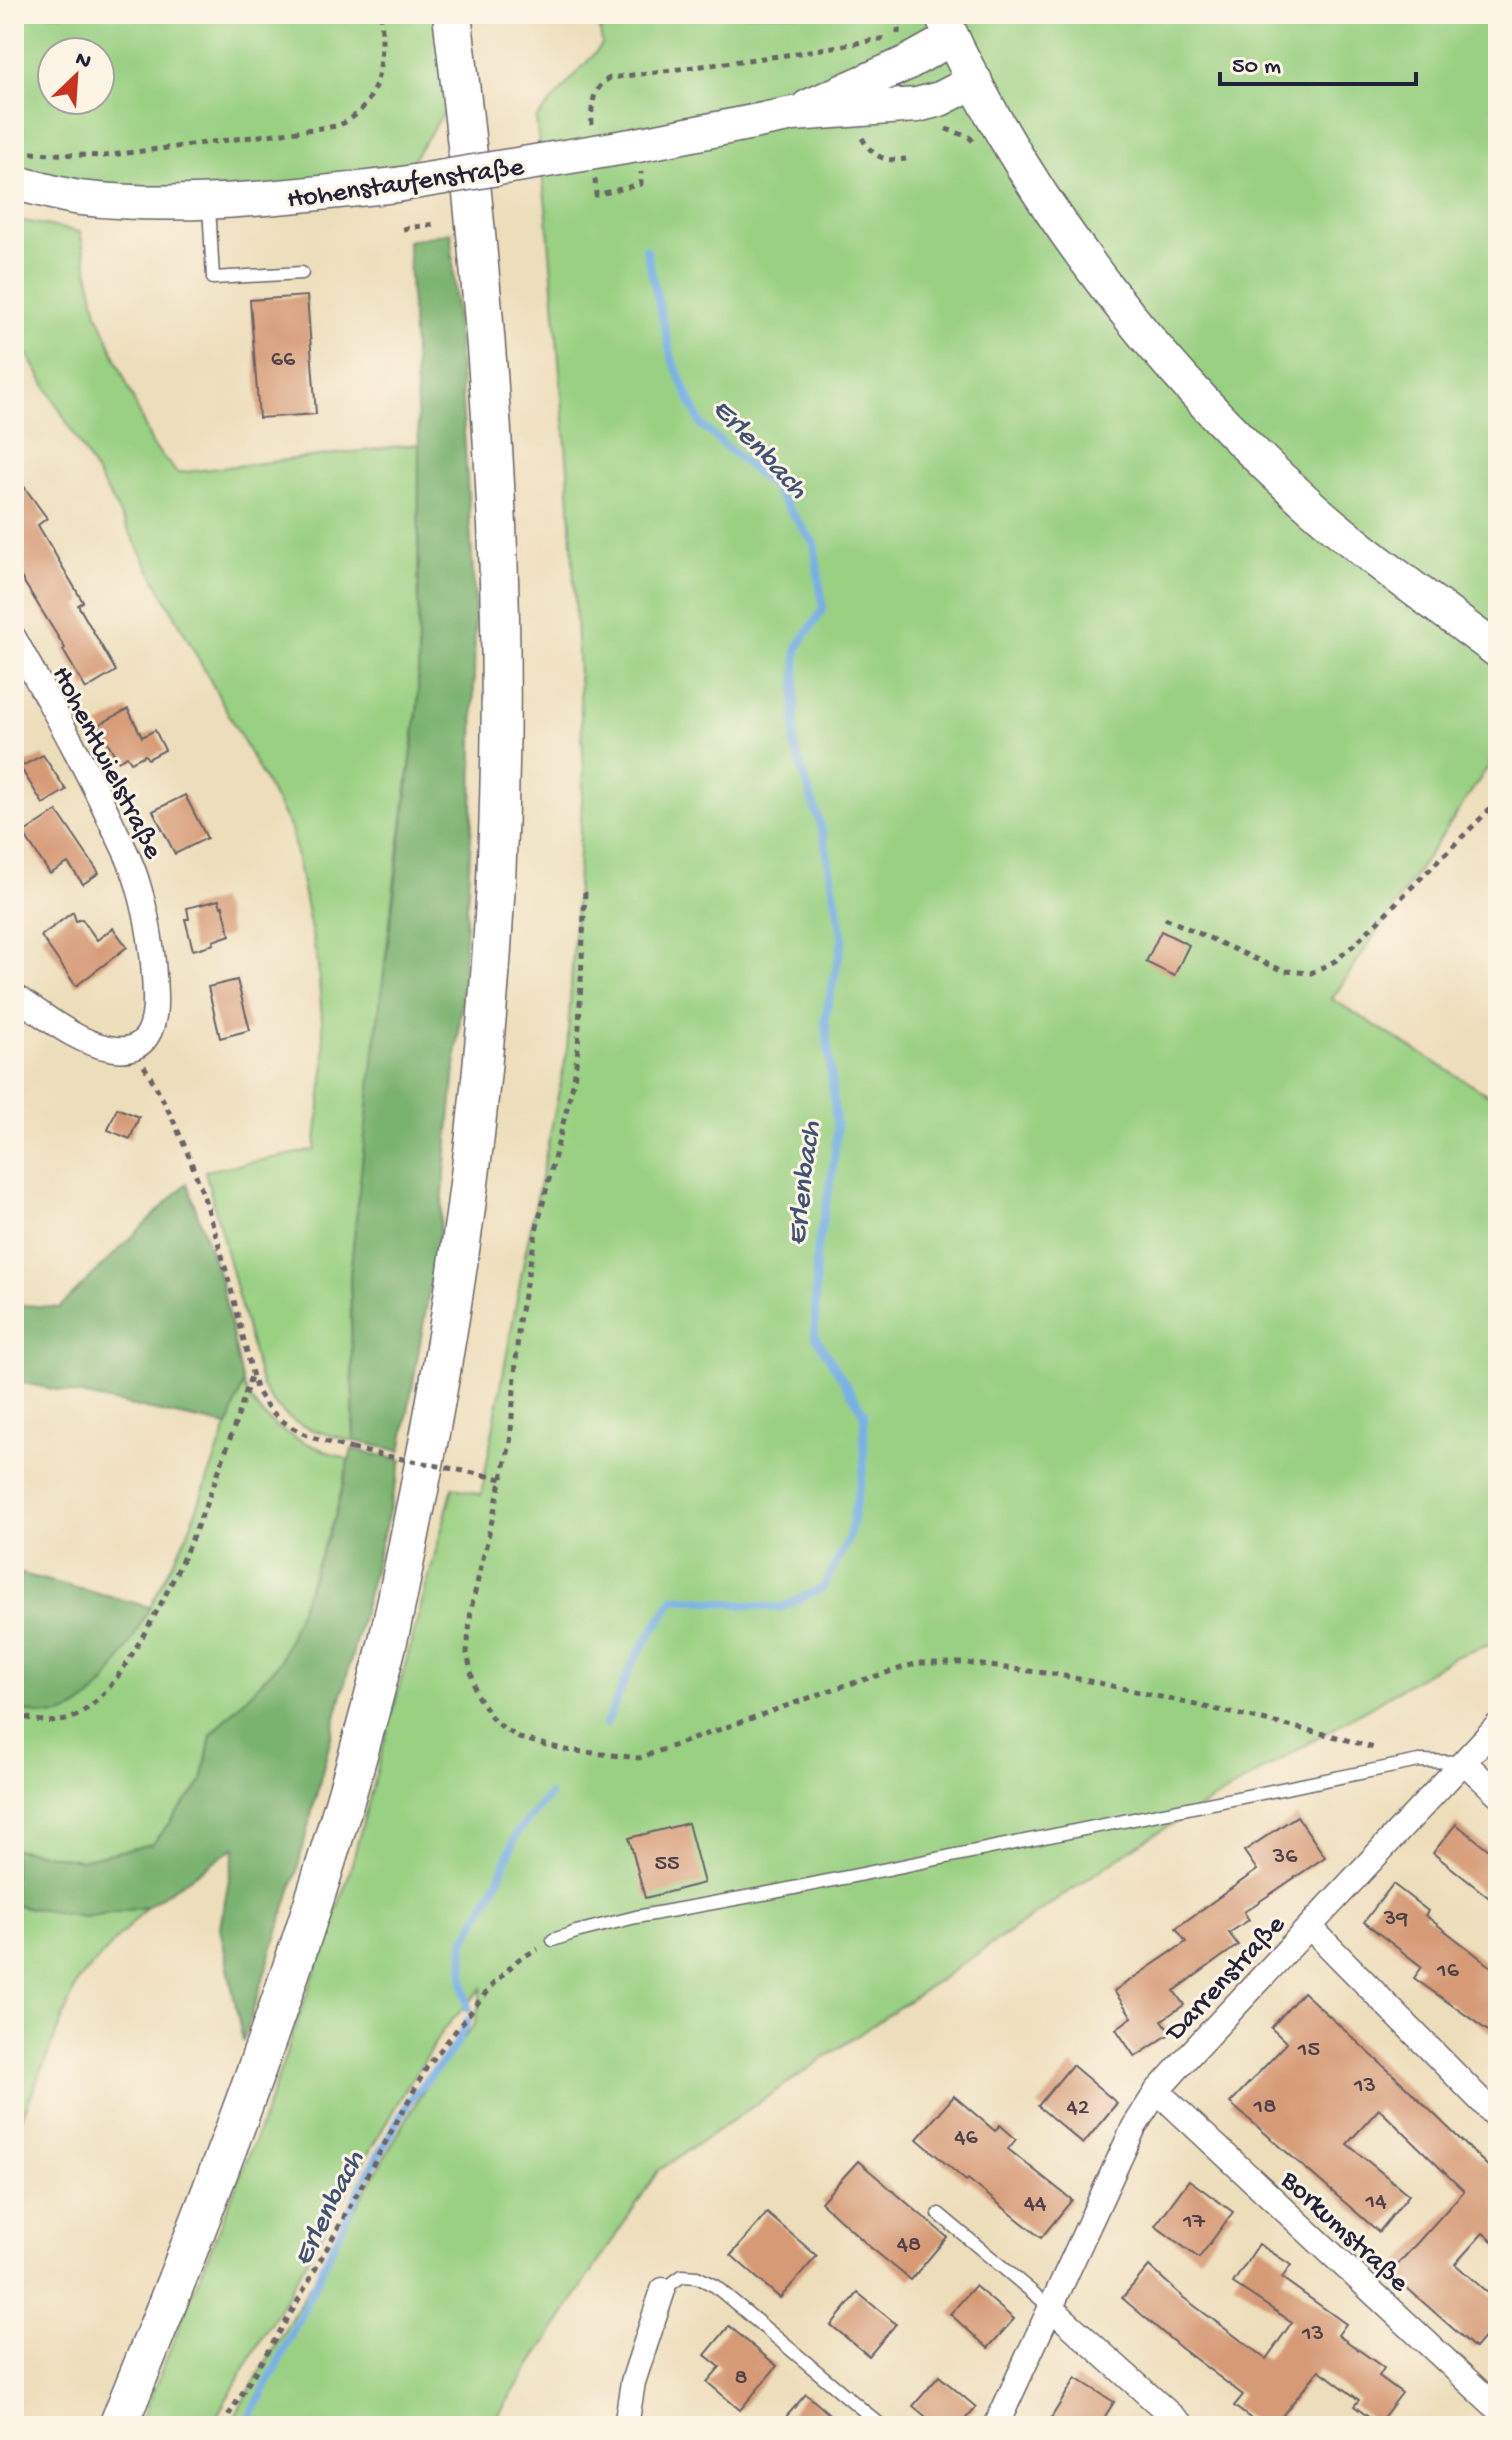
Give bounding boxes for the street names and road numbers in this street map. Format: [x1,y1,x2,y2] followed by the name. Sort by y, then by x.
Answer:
[285,151,527,217] street label: Hohenstaufenstraße
[43,661,169,865] street label: Hohentwielstraße
[1158,1909,1293,2050] street label: Darrenstraße
[1272,2164,1415,2300] street label: Borkumstraße

